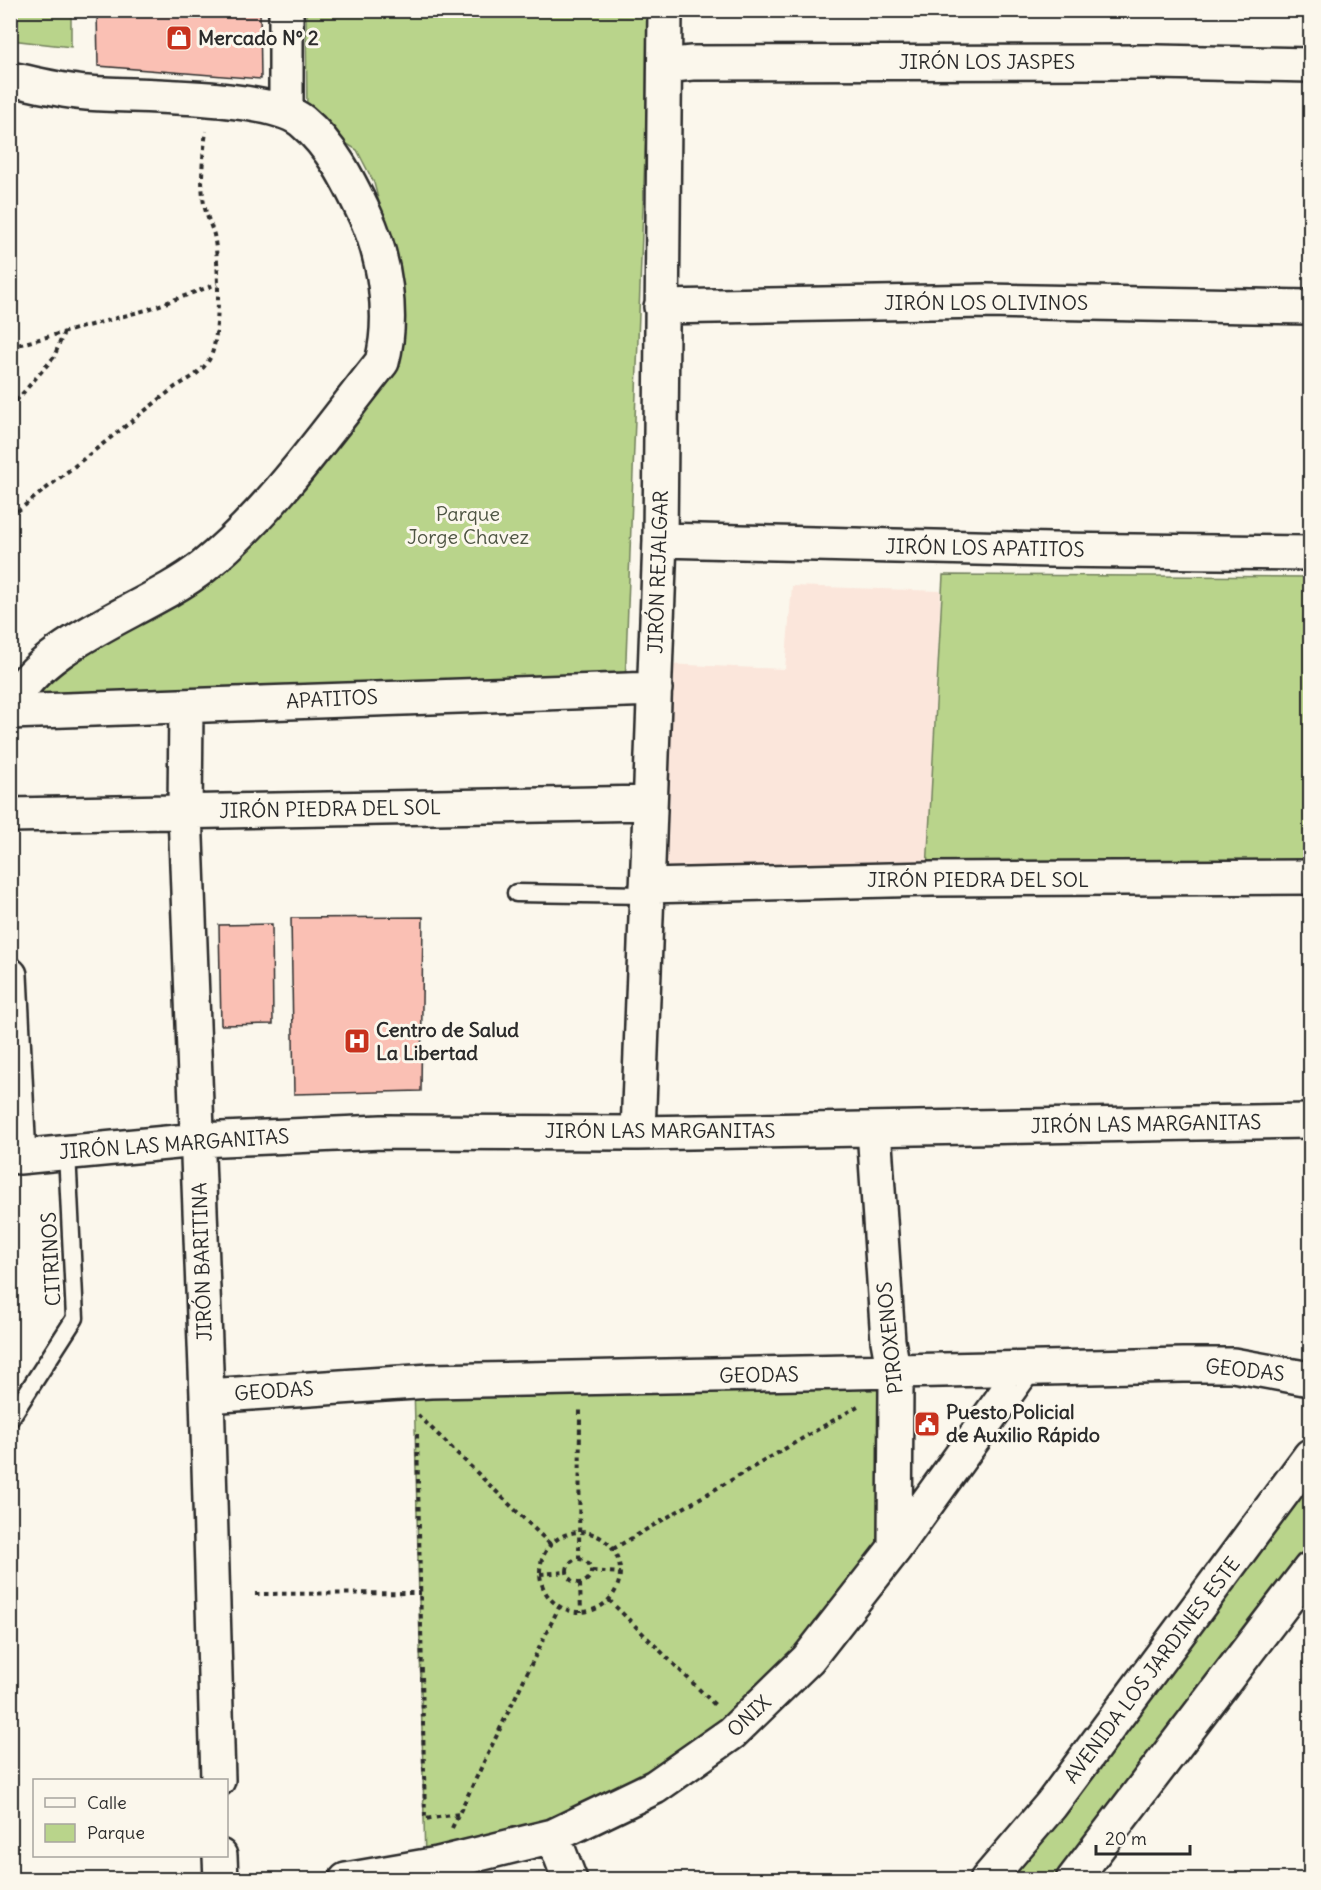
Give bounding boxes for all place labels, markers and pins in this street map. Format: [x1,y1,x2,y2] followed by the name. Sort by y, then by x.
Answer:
[164,23,194,53] shop icon: Mercado Nº 2
[198,25,319,50] place label: Mercado Nº 2
[376,1017,519,1065] place label: Centro de Salud La Libertad
[342,1026,372,1056] hospital icon: Centro de Salud La Libertad
[946,1399,1100,1447] place label: Puesto Policial de Auxilio Rápido
[912,1409,942,1439] public building icon: Puesto Policial de Auxilio Rápido

